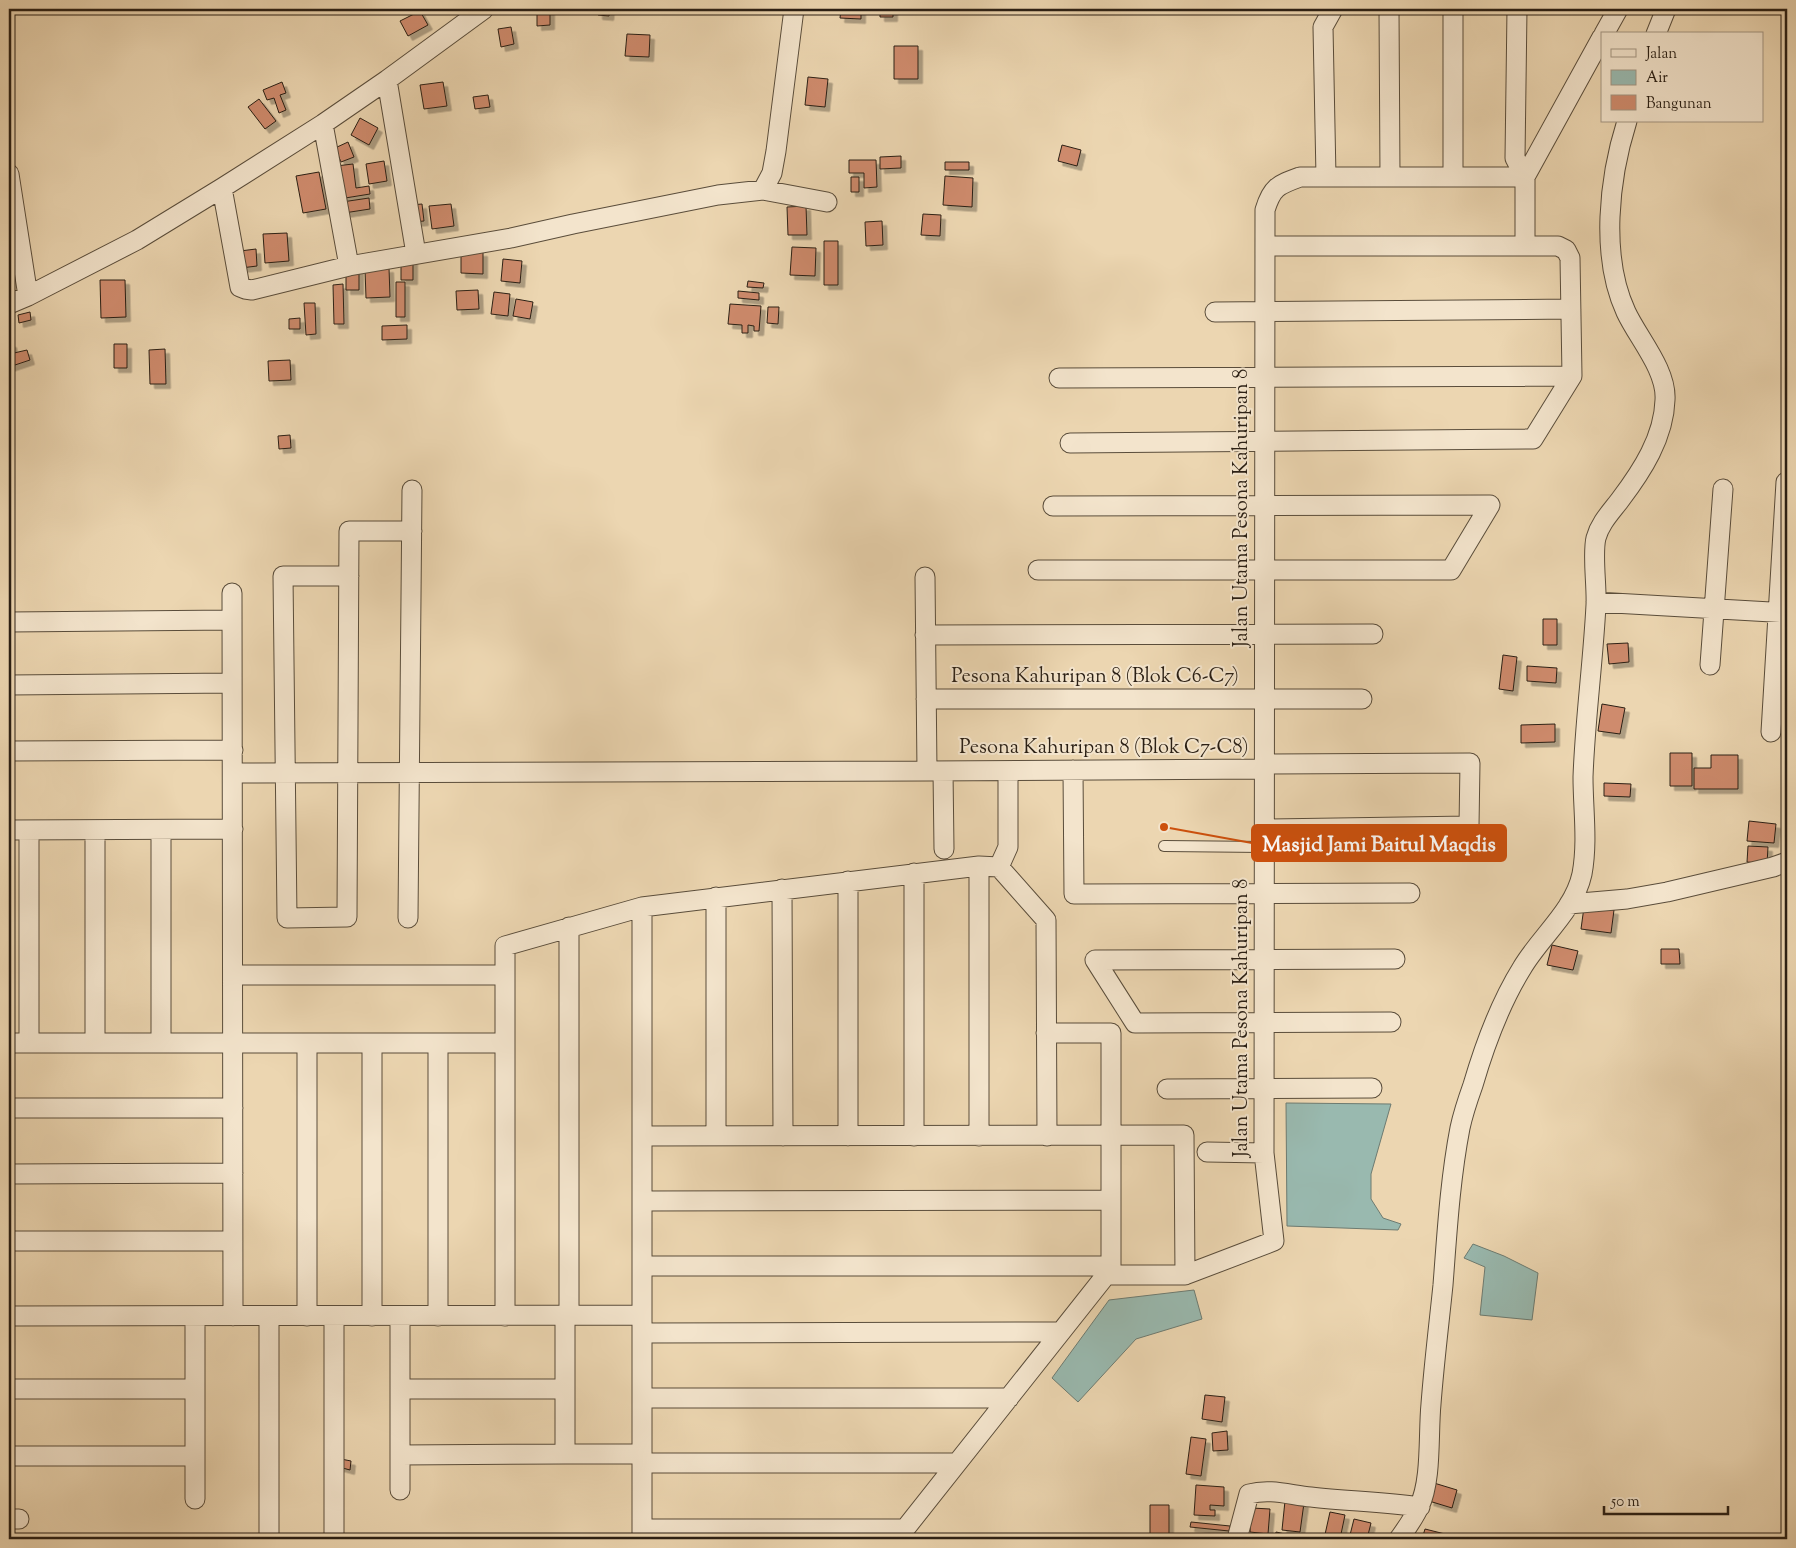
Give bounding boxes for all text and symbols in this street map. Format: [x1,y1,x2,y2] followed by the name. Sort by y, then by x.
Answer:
[1601,32,1764,122] legend
[1645,44,1677,65] text: Jalan
[1646,68,1668,89] text: Air
[1646,94,1712,115] text: Bangunan
[1228,369,1257,648] street label: Jalan Utama Pesona Kahuripan 8
[951,663,1239,692] street label: Pesona Kahuripan 8 (Blok C6-C7)
[959,734,1249,763] street label: Pesona Kahuripan 8 (Blok C7-C8)
[1252,825,1506,861] callout: Masjid Jami Baitul Maqdis
[1262,831,1496,861] text: Masjid Jami Baitul Maqdis
[1228,879,1257,1158] street label: Jalan Utama Pesona Kahuripan 8
[1604,1483,1727,1515] scale bar
[1610,1492,1640,1513] text: 50 m

